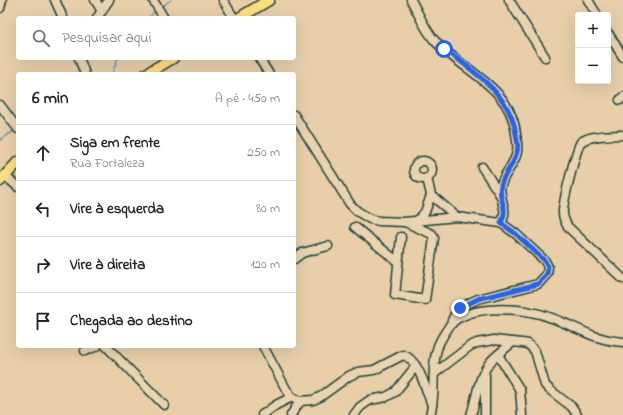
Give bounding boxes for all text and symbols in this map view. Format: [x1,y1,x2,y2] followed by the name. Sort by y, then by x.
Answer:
[575,12,611,84] map controls
[575,12,611,48] button: +
[16,16,296,60] search box
[30,27,52,49] icon: search
[62,27,151,49] text: Pesquisar aqui
[435,40,453,58] route start
[575,48,611,84] button: −
[32,86,68,111] text: 6 min
[215,89,280,108] text: A pé · 450 m
[70,132,160,154] text: Siga em frente
[32,142,54,164] icon: ahead
[247,143,280,162] text: 250 m
[70,154,145,173] text: Rua Fortaleza
[32,198,54,220] icon: left
[70,198,164,220] text: Vire à esquerda
[256,199,280,218] text: 80 m
[32,254,54,276] icon: right
[70,254,145,276] text: Vire à direita
[250,255,280,274] text: 120 m
[451,299,469,317] route end
[32,310,54,332] icon: arrive
[70,310,193,332] text: Chegada ao destino

